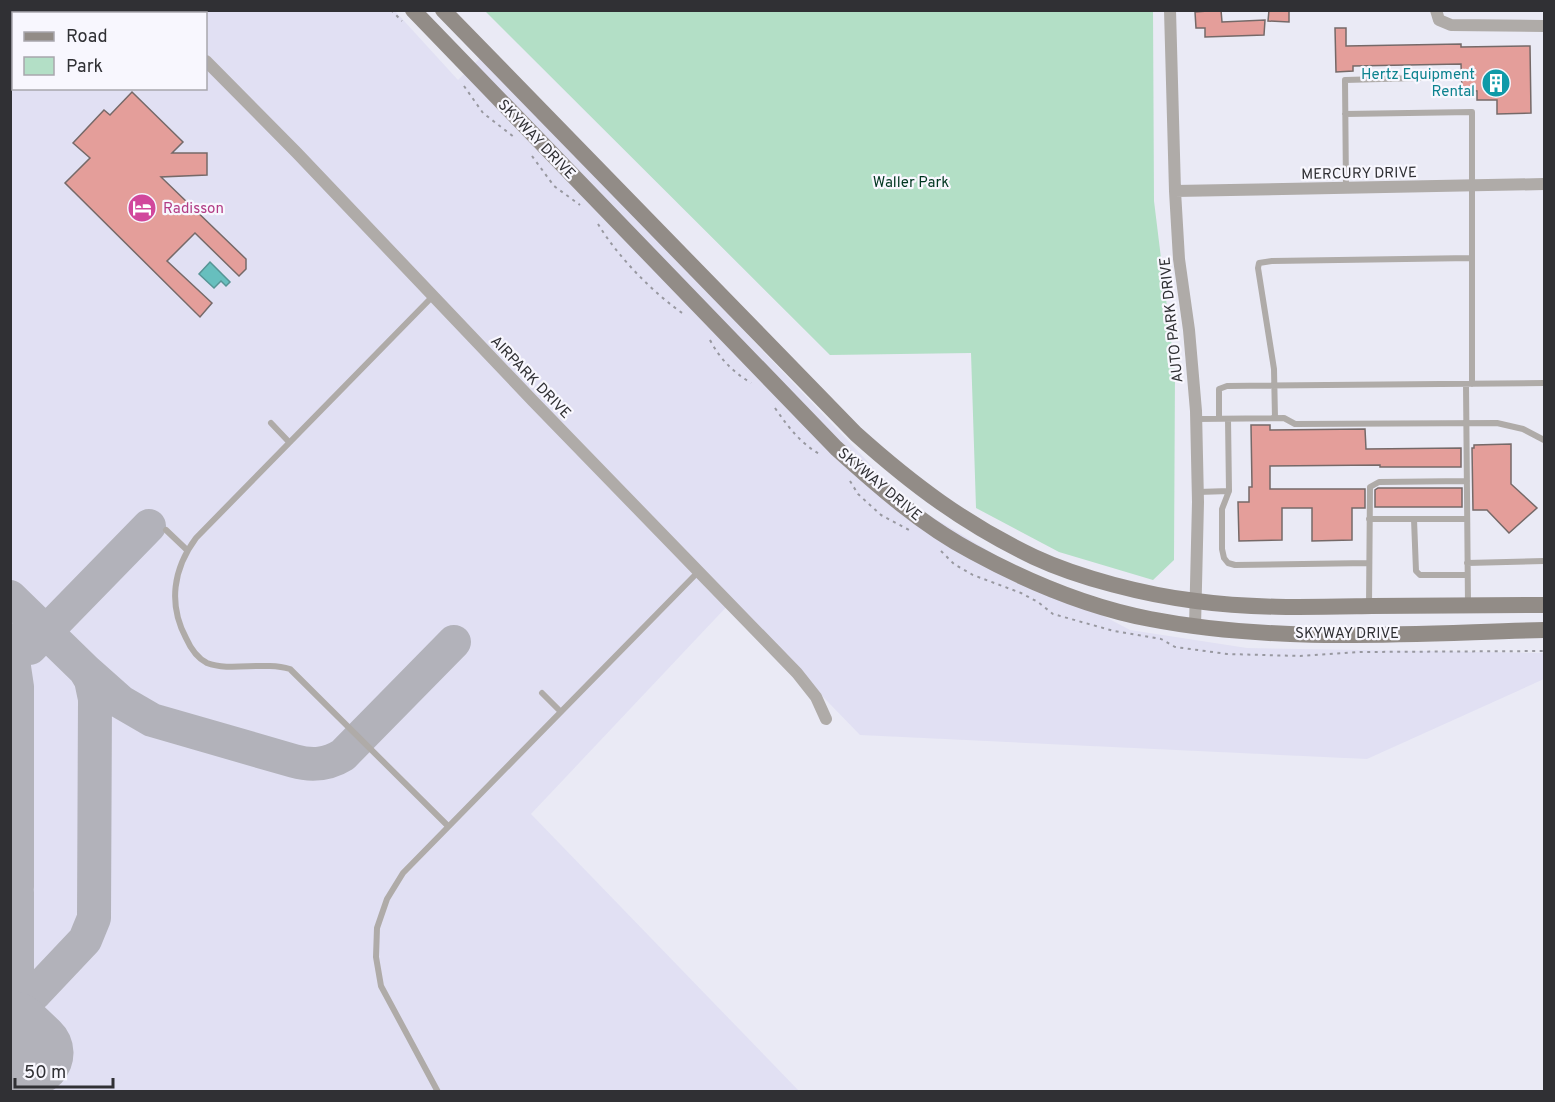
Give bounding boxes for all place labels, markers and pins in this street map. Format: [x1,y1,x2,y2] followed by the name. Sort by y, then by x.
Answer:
[1361,66,1475,102] place label: Hertz Equipment Rental
[1480,67,1512,99] building icon: Hertz Equipment Rental
[126,192,158,224] hotel icon: Radisson
[163,200,224,219] place label: Radisson

